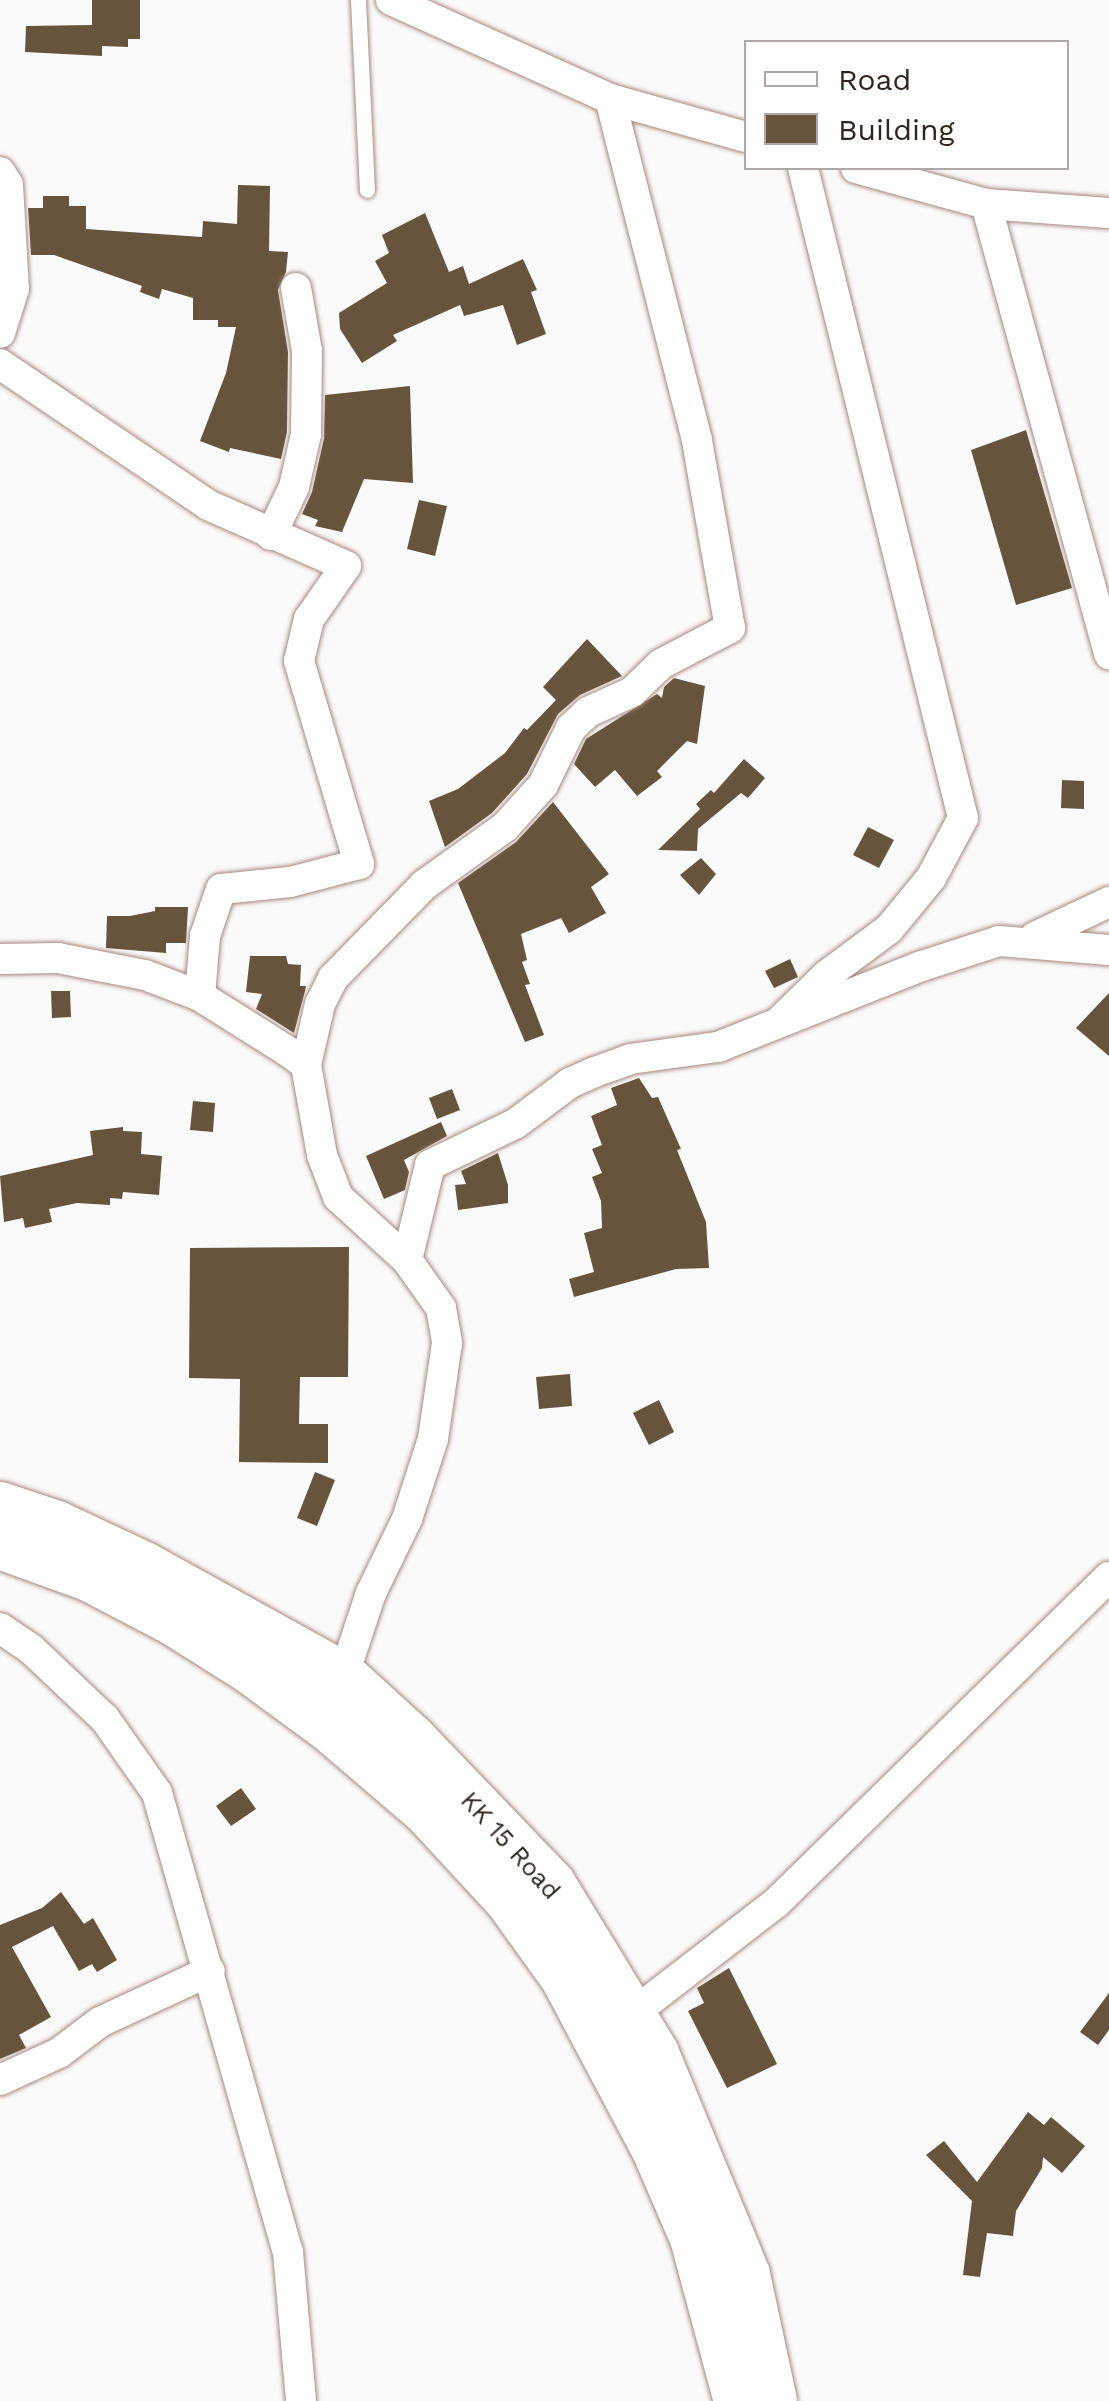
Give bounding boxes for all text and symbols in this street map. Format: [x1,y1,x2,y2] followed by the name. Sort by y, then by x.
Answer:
[744,40,1069,170] legend
[838,62,911,97] text: Road
[838,112,955,147] text: Building
[454,1786,566,1906] street label: KK 15 Road

